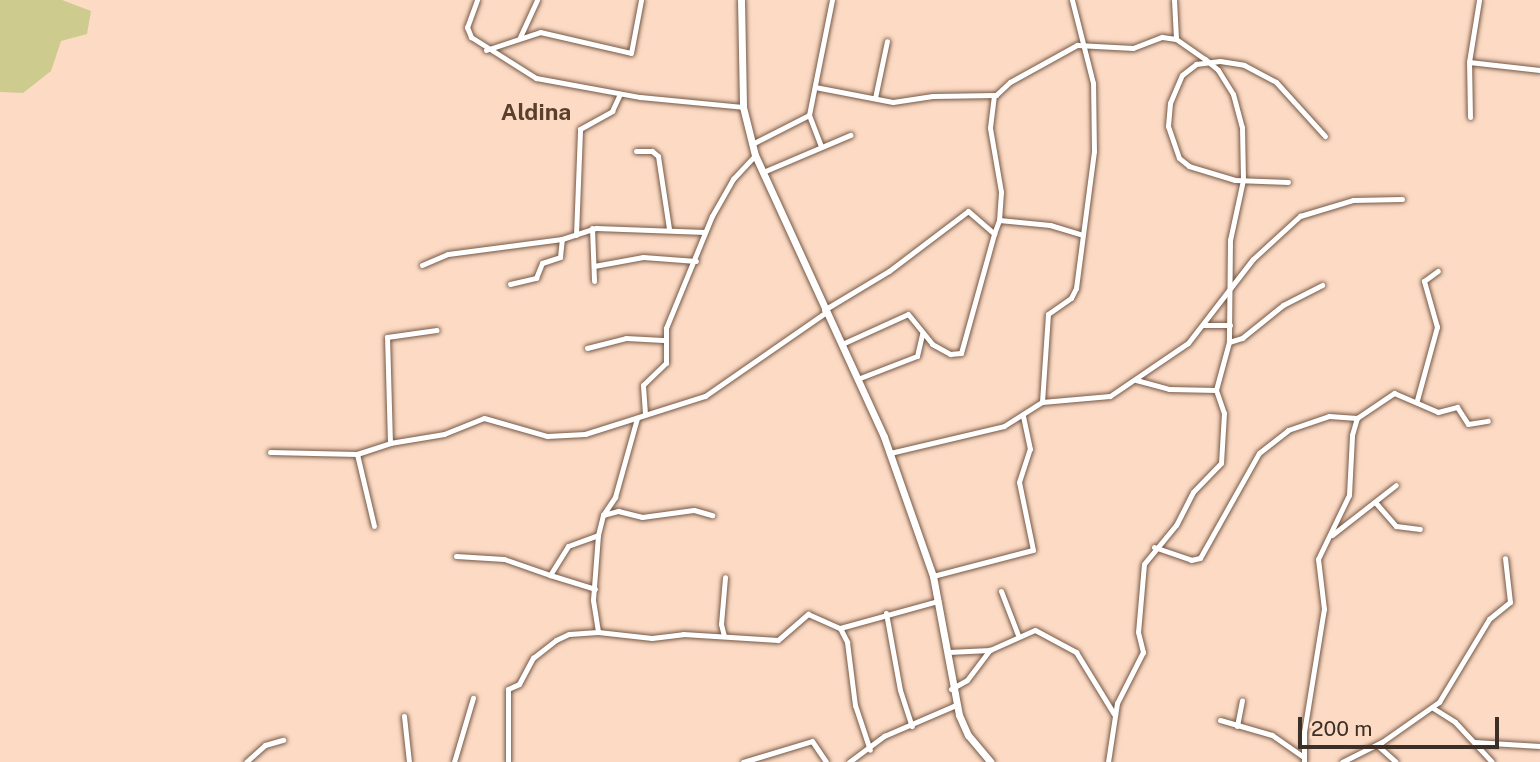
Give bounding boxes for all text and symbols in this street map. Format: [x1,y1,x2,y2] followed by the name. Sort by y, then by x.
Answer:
[501,98,571,126] district label: Aldina
[1302,702,1503,746] scale bar
[1311,716,1372,741] text: 200 m

